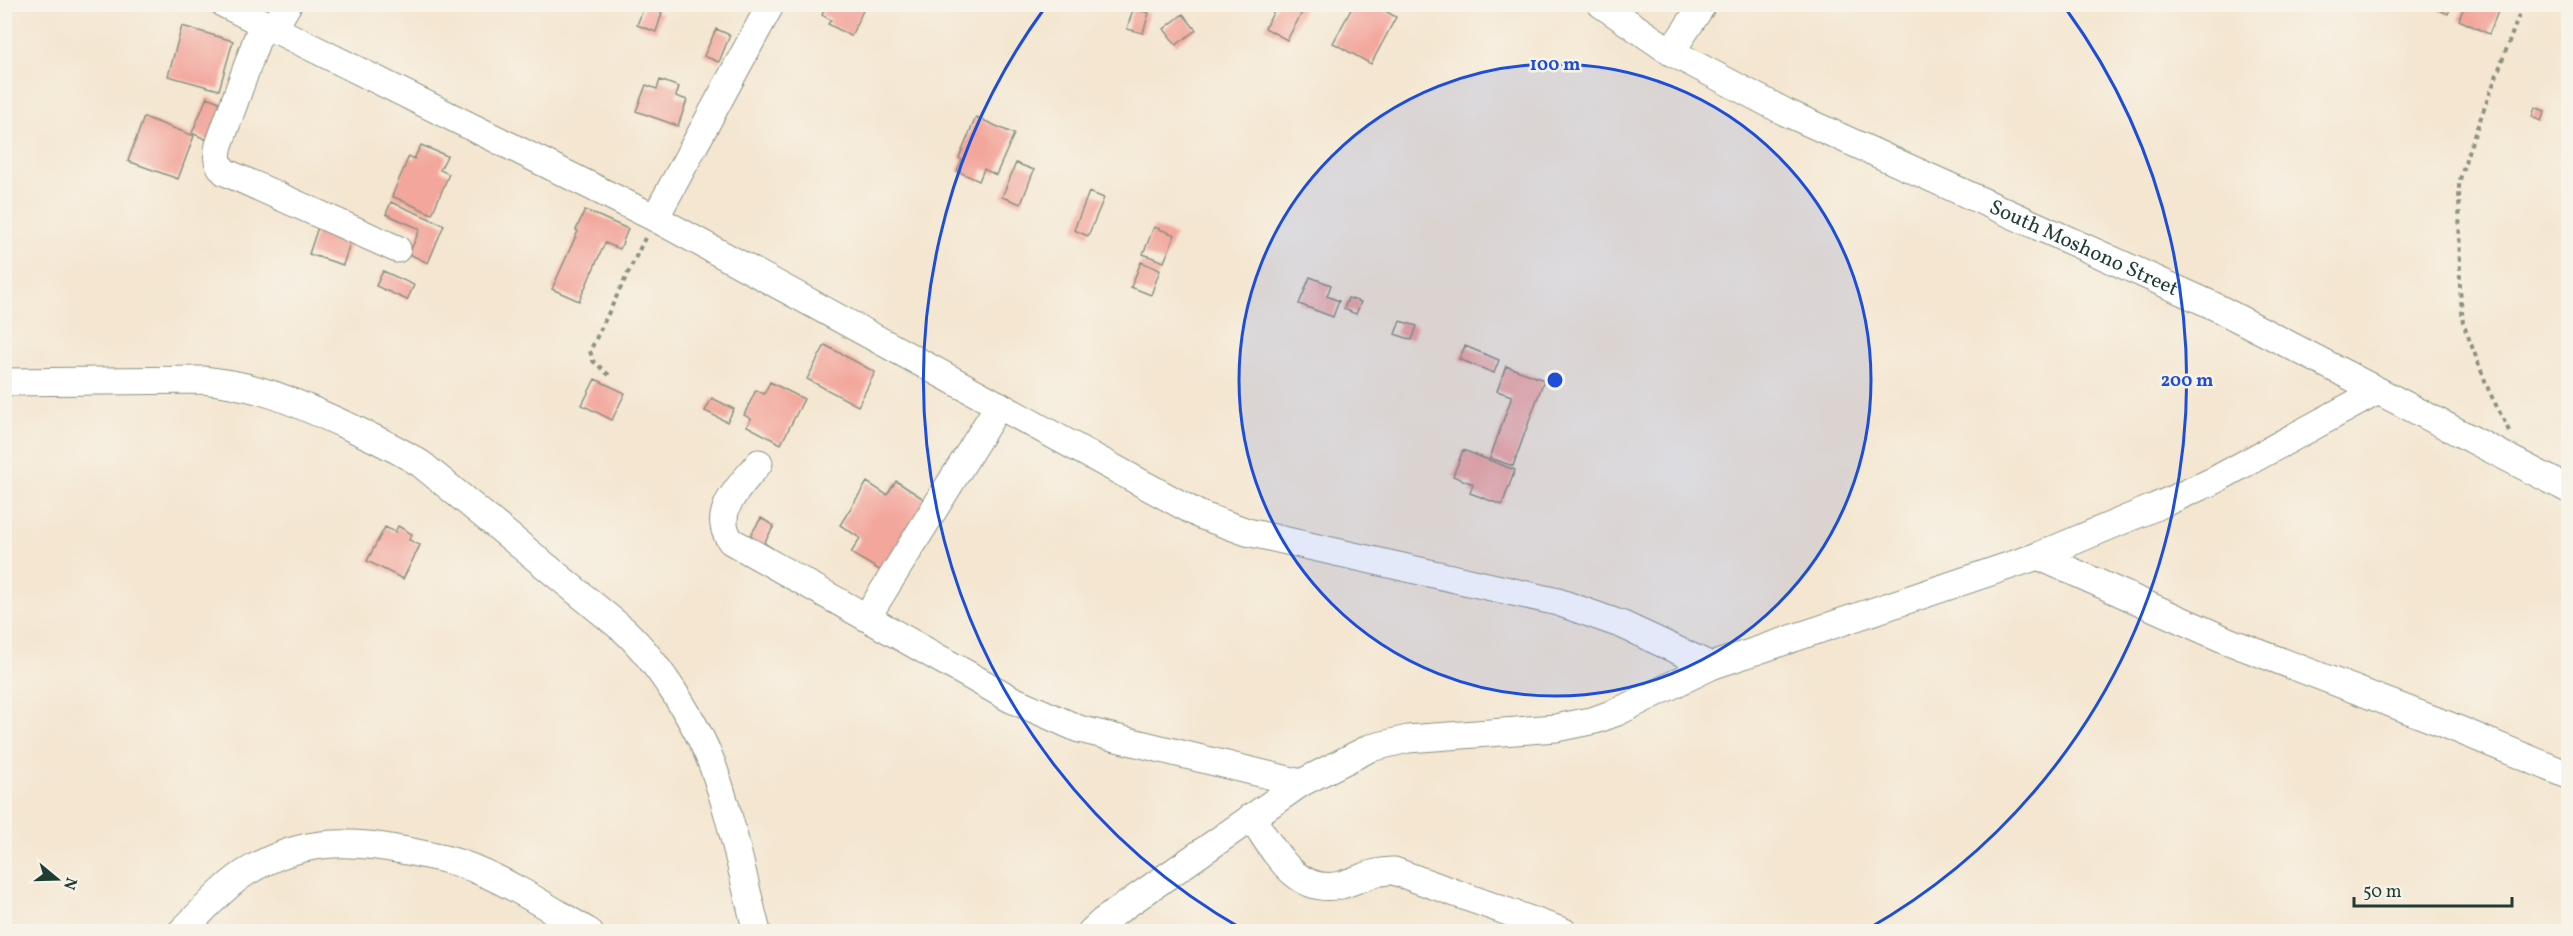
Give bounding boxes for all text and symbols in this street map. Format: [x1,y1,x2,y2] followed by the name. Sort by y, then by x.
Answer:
[1530,53,1580,78] text: 100 m
[1984,193,2183,304] street label: South Moshono Street
[2161,369,2213,394] text: 200 m
[1545,370,1565,390] centre of rings
[27,849,87,909] north arrow
[2354,870,2512,908] scale bar
[57,874,82,893] text: N
[2363,880,2402,905] text: 50 m

